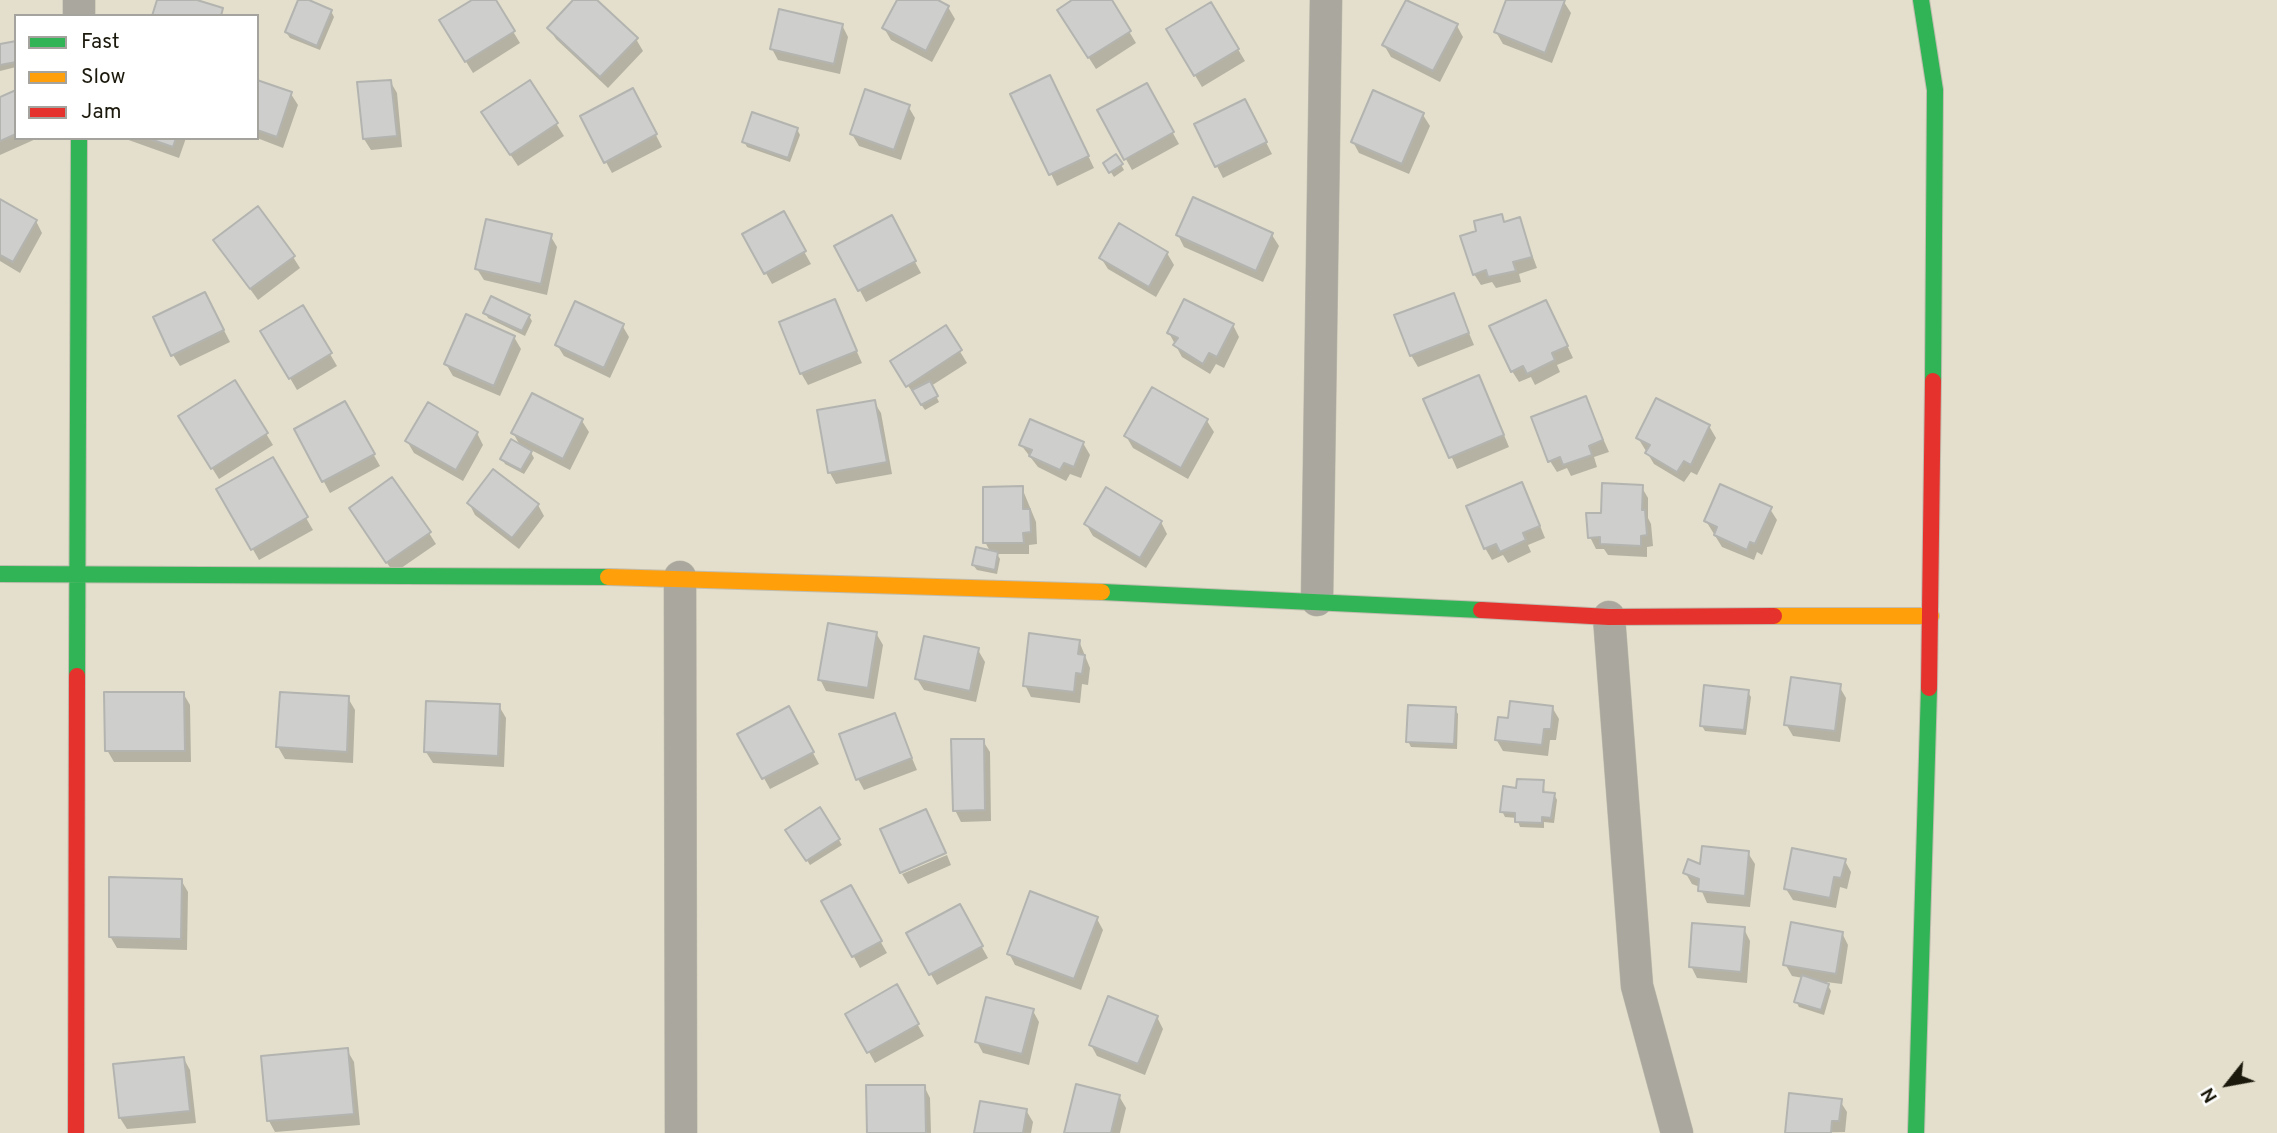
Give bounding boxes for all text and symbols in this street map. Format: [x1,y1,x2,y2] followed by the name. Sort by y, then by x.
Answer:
[14,14,259,140] legend
[81,29,120,56] text: Fast
[81,64,126,91] text: Slow
[81,99,122,126] text: Jam
[2193,1049,2263,1119] north arrow
[2196,1083,2224,1107] text: N

